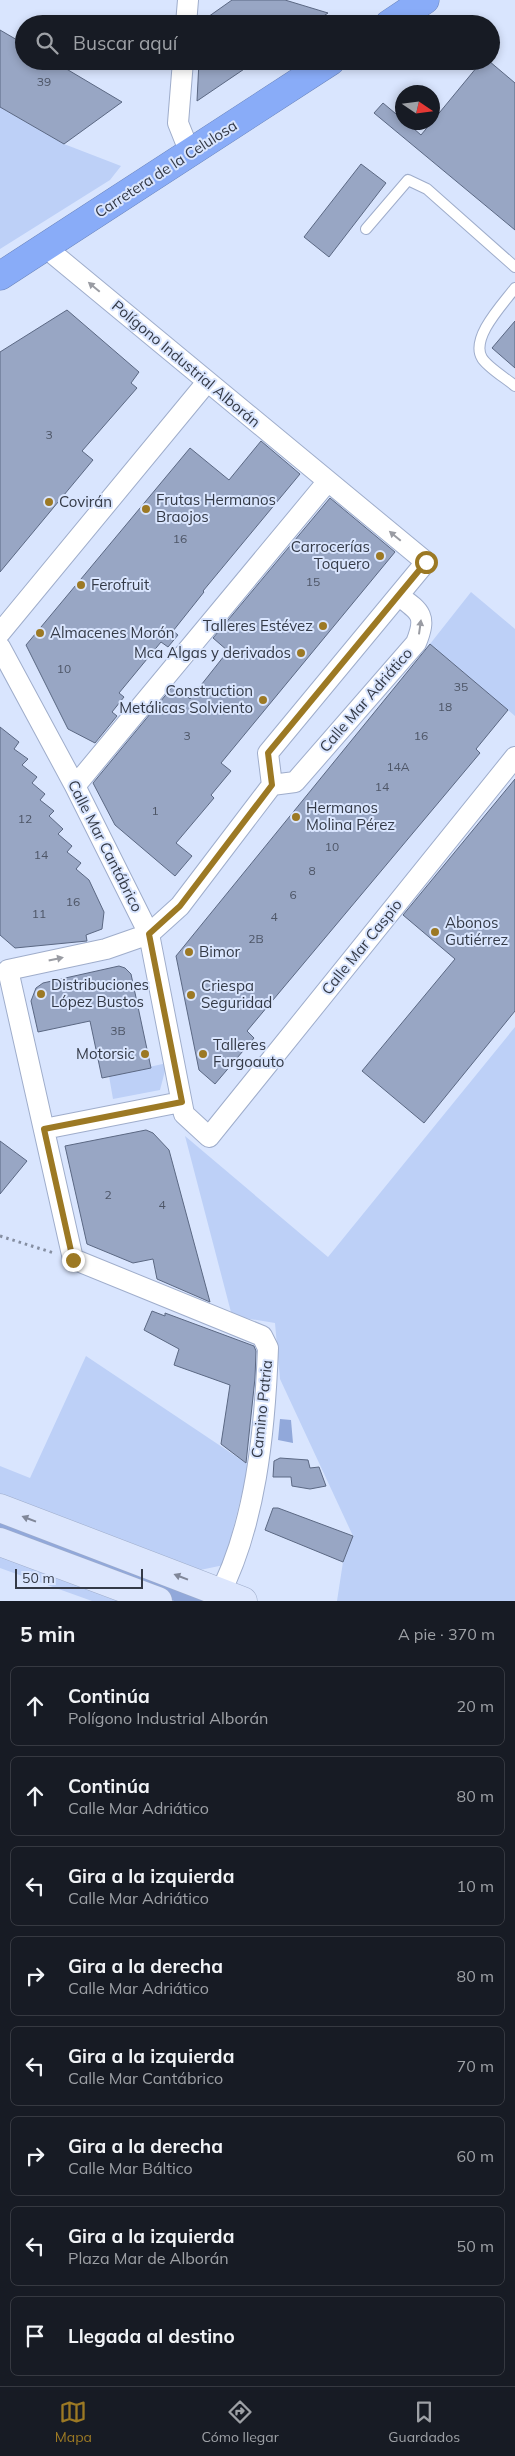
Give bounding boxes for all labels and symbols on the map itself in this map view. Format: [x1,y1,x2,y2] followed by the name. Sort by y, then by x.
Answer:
[37,74,51,89] house number: 39
[395,85,440,130] north arrow
[91,115,240,222] street label: Carretera de la Celulosa
[88,282,101,293] one-way arrow
[108,296,264,431] street label: Polígono Industrial Alborán
[45,427,53,442] house number: 3
[156,490,276,526] place label: Frutas Hermanos Braojos
[59,492,112,511] place label: Covirán
[43,496,55,508] marker: Covirán
[140,503,152,515] marker: Frutas Hermanos Braojos
[173,531,187,546] house number: 16
[388,531,401,542] one-way arrow
[291,537,370,573] place label: Carrocerías Toquero
[374,550,386,562] marker: Carrocerías Toquero
[415,551,438,574] route start
[306,574,320,589] house number: 15
[91,575,149,594] place label: Ferofruit
[75,579,87,591] marker: Ferofruit
[203,616,313,635] place label: Talleres Estévez
[416,618,424,634] one-way arrow
[317,620,329,632] marker: Talleres Estévez
[50,623,175,642] place label: Almacenes Morón
[34,627,46,639] marker: Almacenes Morón
[134,643,291,662] place label: Mca Algas y derivados
[315,644,416,756] street label: Calle Mar Adriático
[295,647,307,659] marker: Mca Algas y derivados
[57,661,71,676] house number: 10
[454,679,468,694] house number: 35
[119,681,253,717] place label: Construction Metálicas Solviento
[257,694,269,706] marker: Construction Metálicas Solviento
[438,699,452,714] house number: 18
[183,728,191,743] house number: 3
[414,728,428,743] house number: 16
[386,759,410,774] house number: 14A
[64,777,147,915] street label: Calle Mar Cantábrico
[375,779,389,794] house number: 14
[306,798,395,834] place label: Hermanos Molina Pérez
[151,803,159,818] house number: 1
[18,811,32,826] house number: 12
[290,811,302,823] marker: Hermanos Molina Pérez
[325,839,339,854] house number: 10
[34,847,48,862] house number: 14
[308,863,316,878] house number: 8
[289,887,297,902] house number: 6
[66,894,80,909] house number: 16
[317,895,406,998] street label: Calle Mar Caspio
[32,906,46,921] house number: 11
[270,909,278,924] house number: 4
[445,913,509,949] place label: Abonos Gutiérrez
[429,926,441,938] marker: Abonos Gutiérrez
[248,931,264,946] house number: 2B
[199,942,241,961] place label: Bimor
[183,946,195,958] marker: Bimor
[49,955,65,963] one-way arrow
[51,975,149,1011] place label: Distribuciones López Bustos
[201,976,272,1012] place label: Criespa Seguridad
[35,988,47,1000] marker: Distribuciones López Bustos
[185,989,197,1001] marker: Criespa Seguridad
[110,1023,126,1038] house number: 3B
[213,1035,284,1071] place label: Talleres Furgoauto
[76,1044,135,1063] place label: Motorsic
[139,1048,151,1060] marker: Motorsic
[197,1048,209,1060] marker: Talleres Furgoauto
[104,1187,112,1202] house number: 2
[158,1197,166,1212] house number: 4
[62,1249,85,1272] route end
[247,1359,276,1459] street label: Camino Patria
[21,1515,36,1523] one-way arrow
[15,1566,142,1589] scale bar
[173,1573,188,1581] one-way arrow

